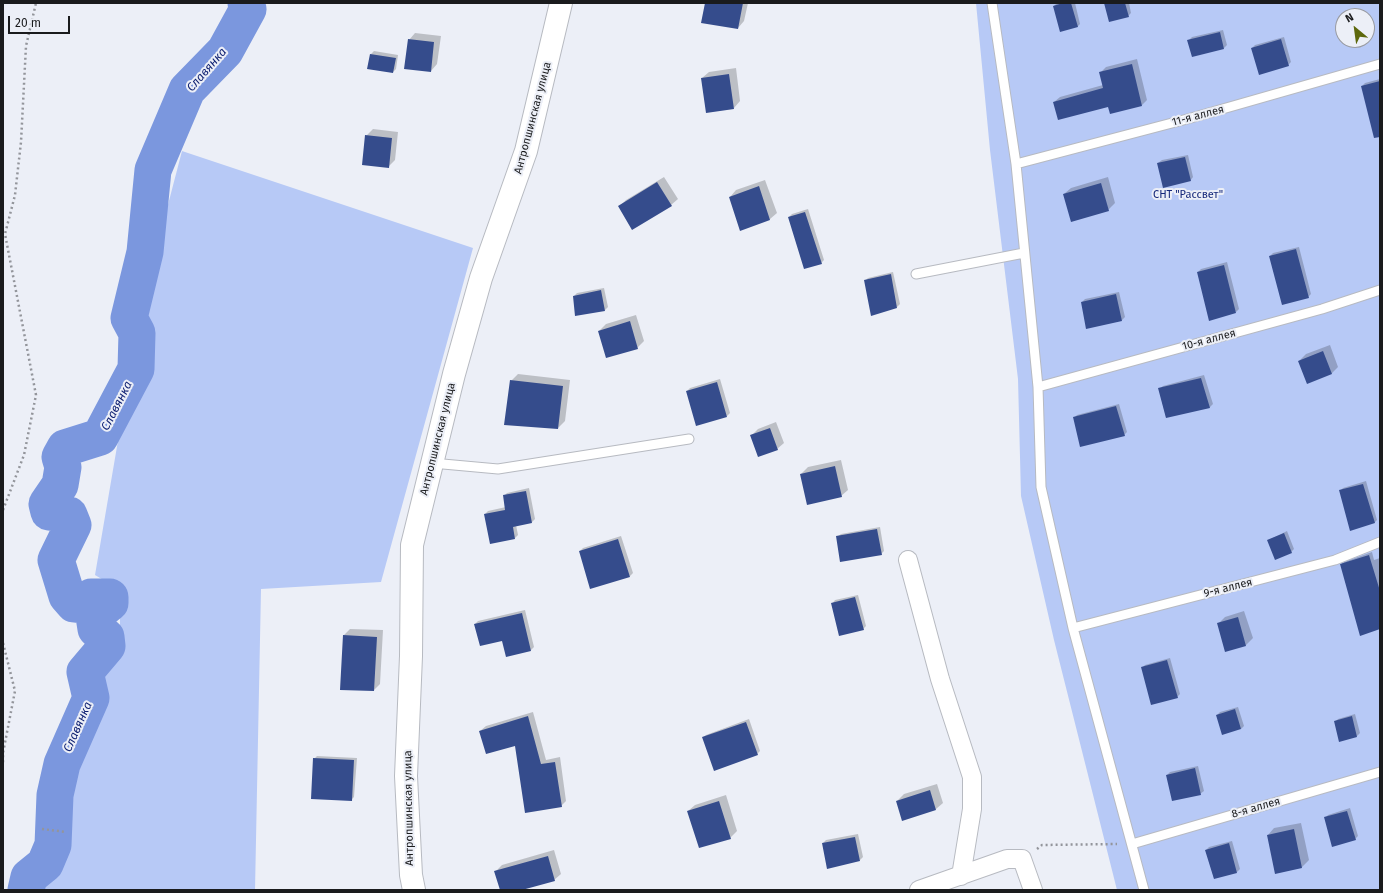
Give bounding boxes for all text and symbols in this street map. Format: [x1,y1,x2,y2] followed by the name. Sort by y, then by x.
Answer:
[10,8,72,34] scale bar
[1335,8,1375,48] north arrow
[1343,10,1356,25] text: N
[15,16,41,30] text: 20 m
[184,45,230,95] water label: Славянка
[512,60,554,176] street label: Антропшинская улица
[1171,103,1225,129] street label: 11-я аллея
[1153,188,1223,202] park label: СНТ "Рассвет"
[1181,327,1237,353] street label: 10-я аллея
[98,379,136,433] water label: Славянка
[418,381,458,497] street label: Антропшинская улица
[1202,576,1254,600] street label: 9-я аллея
[61,700,95,754] water label: Славянка
[401,750,417,866] street label: Антропшинская улица
[1230,795,1282,821] street label: 8-я аллея

